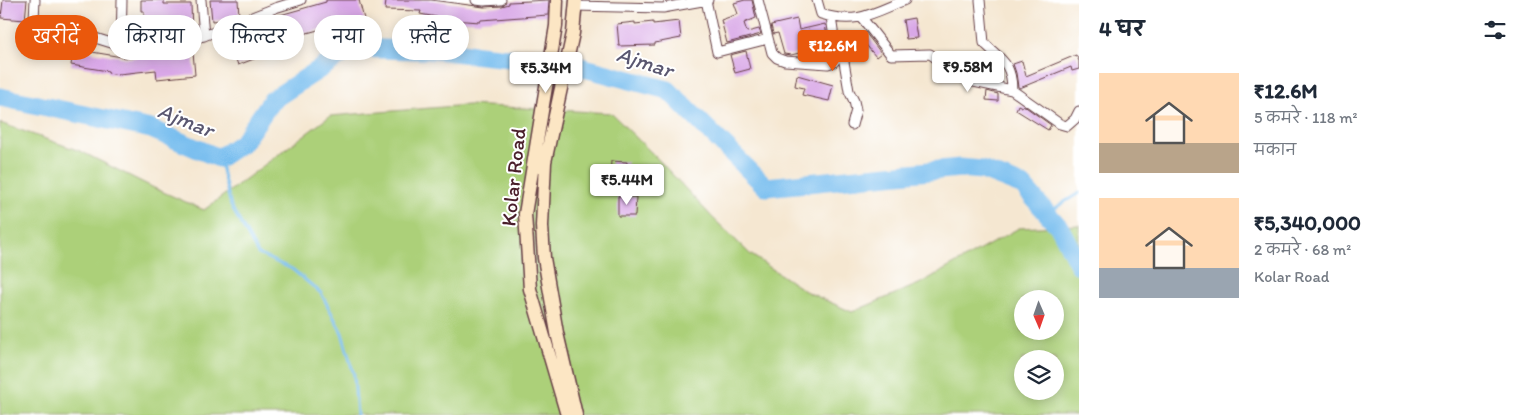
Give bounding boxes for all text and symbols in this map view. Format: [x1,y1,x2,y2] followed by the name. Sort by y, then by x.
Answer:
[15,15,98,60] chip: खरीदें
[108,15,202,60] chip: किराया
[212,15,304,60] chip: फ़िल्टर
[314,15,382,60] chip: नया
[392,15,469,60] chip: फ़्लैट
[1099,16,1144,41] text: 4 घर
[1481,16,1509,44] icon: filters
[792,30,874,72] pin: ₹12.6M
[809,36,857,55] text: ₹12.6M
[614,40,679,84] water label: Ajmar
[927,51,1009,93] pin: ₹9.58M
[505,52,587,94] pin: ₹5.34M
[943,57,993,76] text: ₹9.58M
[520,58,572,77] text: ₹5.34M
[1254,78,1318,103] text: ₹12.6M
[1139,93,1199,153] icon: home
[154,97,220,144] water label: Ajmar
[1254,108,1358,127] text: 5 कमरे · 118 m²
[495,126,531,228] street label: Kolar Road
[1254,140,1296,159] text: मकान
[586,164,668,206] pin: ₹5.44M
[601,170,653,189] text: ₹5.44M
[1254,210,1361,235] text: ₹5,340,000
[1139,218,1199,278] icon: home
[1254,240,1351,259] text: 2 कमरे · 68 m²
[1254,267,1329,286] text: Kolar Road
[1014,290,1064,340] north arrow
[1014,290,1064,400] map controls
[1014,350,1064,400] button: layers

